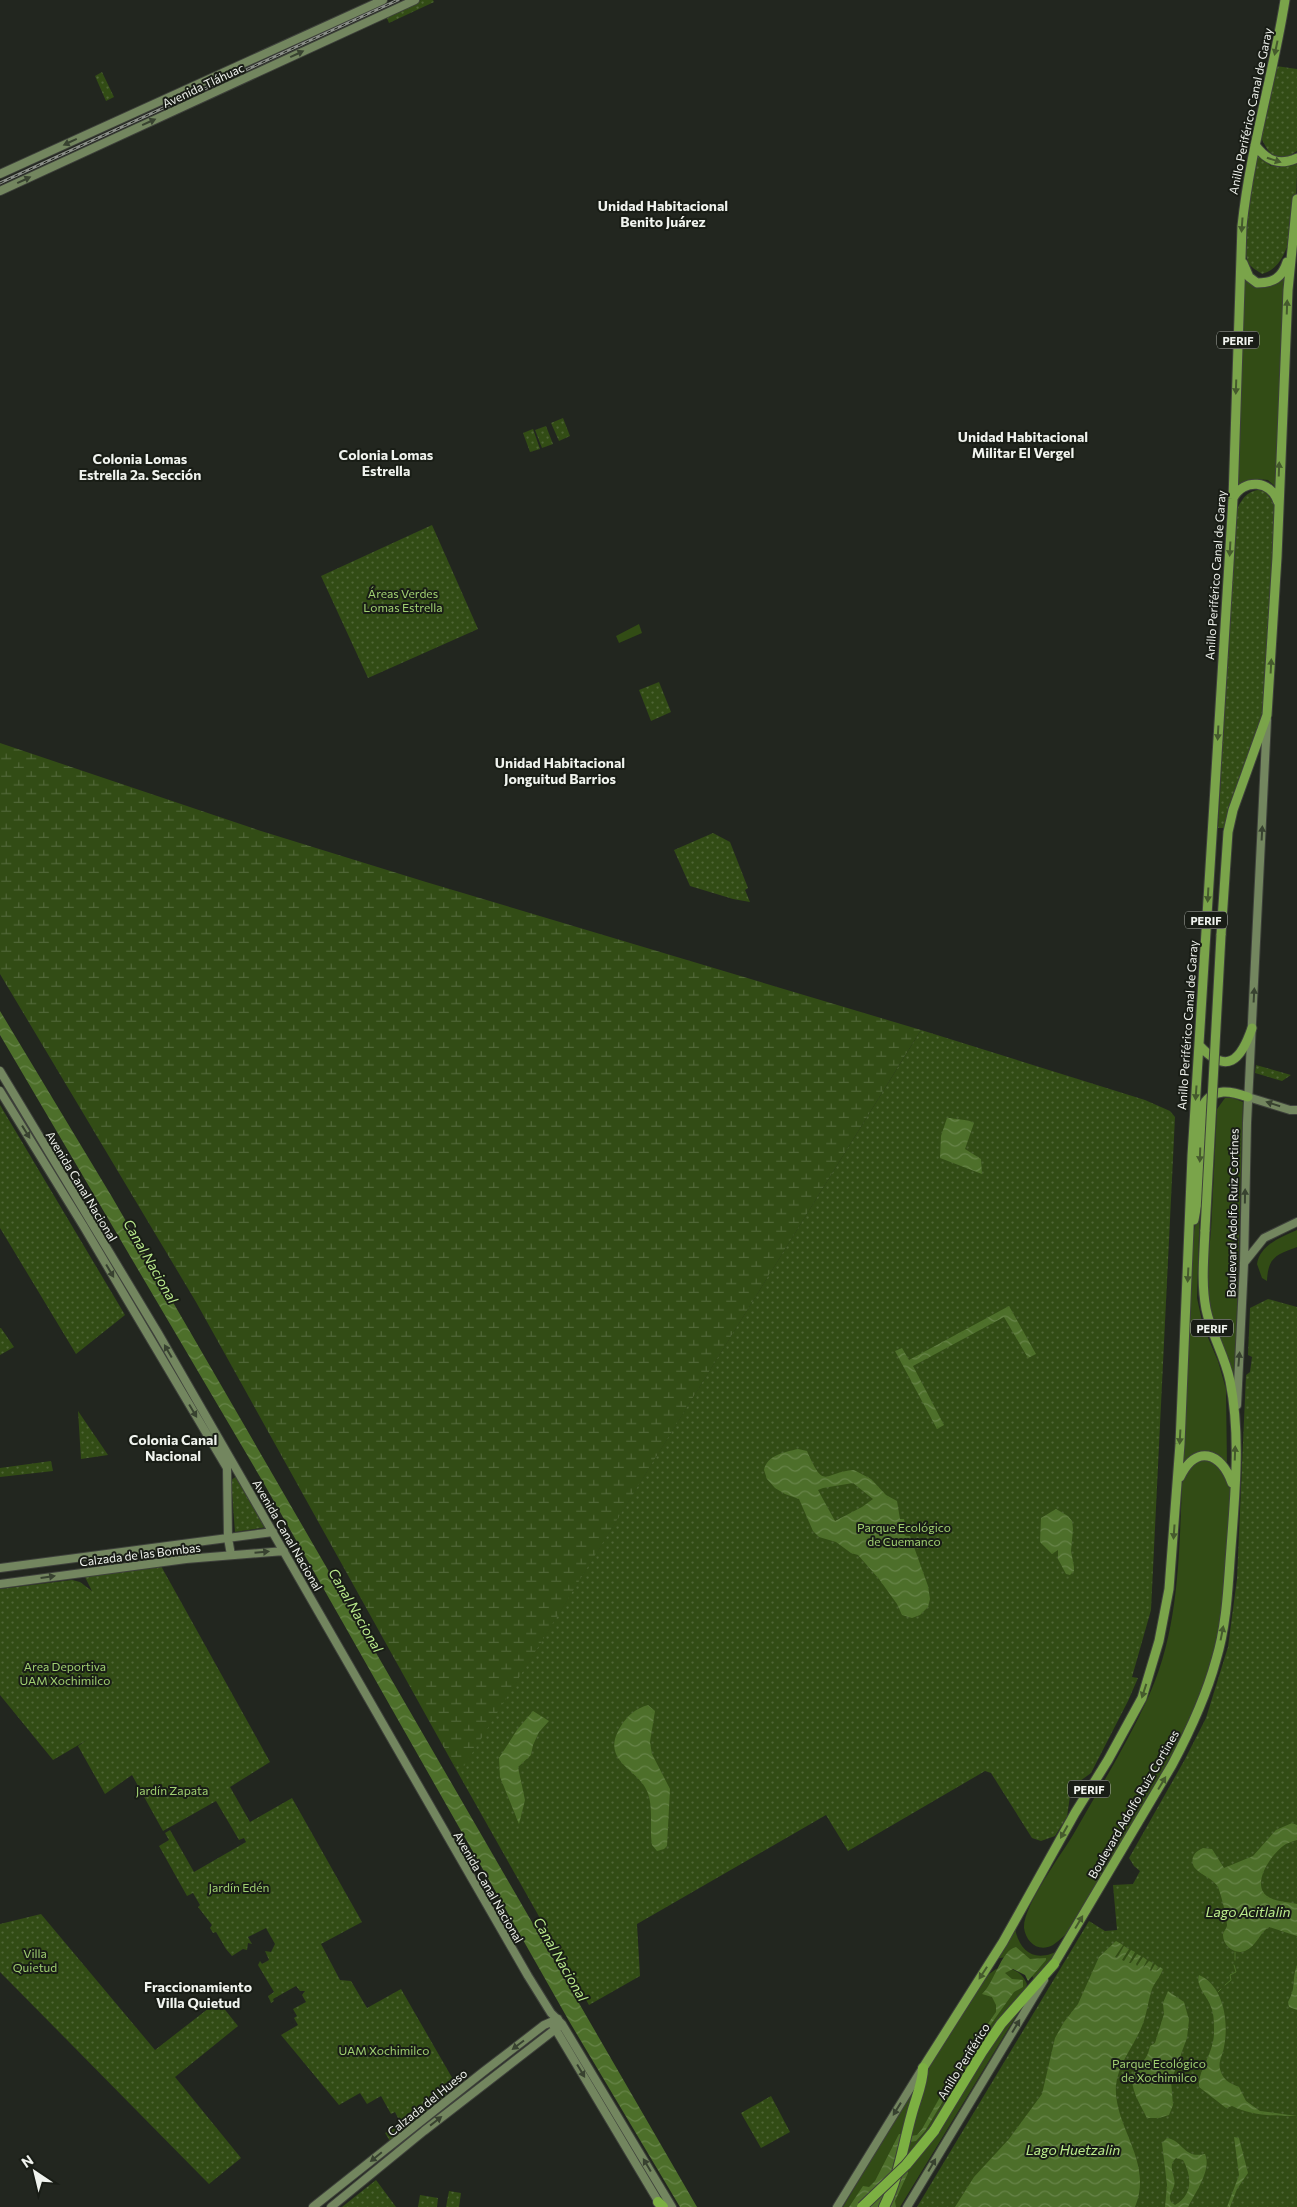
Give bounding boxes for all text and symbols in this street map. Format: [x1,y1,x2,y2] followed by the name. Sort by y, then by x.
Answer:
[1225,26,1275,196] street label: Anillo Periférico Canal de Garay
[1272,40,1280,56] one-way arrow
[290,50,304,58] one-way arrow
[160,60,246,110] street label: Avenida Tláhuac
[142,117,157,126] one-way arrow
[63,138,77,146] one-way arrow
[1267,156,1282,164] one-way arrow
[17,176,31,184] one-way arrow
[598,197,728,230] district label: Unidad Habitacional Benito Juárez
[1238,217,1246,233] one-way arrow
[1284,299,1292,315] one-way arrow
[1217,332,1259,348] road number: PERIF
[1232,379,1240,395] one-way arrow
[958,428,1088,461] district label: Unidad Habitacional Militar El Vergel
[339,446,434,479] district label: Colonia Lomas Estrella
[79,450,201,483] district label: Colonia Lomas Estrella 2a. Sección
[1276,461,1284,477] one-way arrow
[1202,490,1228,660] street label: Anillo Periférico Canal de Garay
[1225,542,1233,558] one-way arrow
[363,586,443,614] park label: Áreas Verdes Lomas Estrella
[1267,658,1275,674] one-way arrow
[1213,726,1221,742] one-way arrow
[495,754,625,787] district label: Unidad Habitacional Jonguitud Barrios
[1259,825,1267,841] one-way arrow
[1203,888,1211,904] one-way arrow
[1185,912,1227,928] road number: PERIF
[1174,940,1200,1110] street label: Anillo Periférico Canal de Garay
[1250,987,1258,1003] one-way arrow
[1191,1085,1199,1101] one-way arrow
[1265,1100,1280,1108] one-way arrow
[21,1126,30,1139] one-way arrow
[43,1128,121,1244] street label: Avenida Canal Nacional
[1224,1128,1240,1298] street label: Boulevard Adolfo Ruiz Cortines
[1196,1147,1204,1163] one-way arrow
[1242,1188,1250,1204] one-way arrow
[120,1216,182,1306] water label: Canal Nacional
[106,1265,115,1278] one-way arrow
[1183,1267,1191,1283] one-way arrow
[1191,1320,1233,1336] road number: PERIF
[164,1345,173,1358] one-way arrow
[1235,1350,1243,1366] one-way arrow
[189,1404,198,1417] one-way arrow
[1176,1429,1184,1445] one-way arrow
[129,1431,217,1464] district label: Colonia Canal Nacional
[1231,1445,1239,1461] one-way arrow
[250,1477,326,1593] street label: Avenida Canal Nacional
[857,1520,951,1548] park label: Parque Ecológico de Cuemanco
[1169,1524,1177,1540] one-way arrow
[79,1540,201,1568] street label: Calzada de las Bombas
[254,1548,270,1556] one-way arrow
[325,1565,387,1655] water label: Canal Nacional
[41,1573,57,1581] one-way arrow
[1219,1624,1227,1640] one-way arrow
[20,1659,110,1687] park label: Area Deportiva UAM Xochimilco
[1139,1683,1147,1698] one-way arrow
[1085,1727,1181,1881] street label: Boulevard Adolfo Ruiz Cortines
[1157,1776,1166,1789] one-way arrow
[1068,1780,1110,1798] road number: PERIF
[136,1783,208,1798] park label: Jardín Zapata
[1060,1825,1068,1839] one-way arrow
[451,1829,527,1945] street label: Avenida Canal Nacional
[209,1880,269,1895] park label: Jardín Edén
[1205,1903,1291,1920] water label: Lago Acitlalin
[530,1914,592,2004] water label: Canal Nacional
[1074,1916,1083,1929] one-way arrow
[13,1946,57,1974] park label: Villa Quietud
[978,1966,987,1979] one-way arrow
[144,1978,252,2011] district label: Fraccionamiento Villa Quietud
[934,2020,992,2102] street label: Anillo Periférico
[1012,2020,1021,2033] one-way arrow
[512,2040,525,2051] one-way arrow
[339,2043,429,2057] park label: UAM Xochimilco
[1112,2056,1206,2084] park label: Parque Ecológico de Xochimilco
[577,2065,586,2078] one-way arrow
[384,2066,470,2138] street label: Calzada del Hueso
[892,2102,902,2115] one-way arrow
[429,2116,443,2126] one-way arrow
[1026,2141,1120,2158] water label: Lago Huetzalin
[10,2147,60,2197] north arrow
[18,2151,36,2171] text: N
[370,2151,383,2162] one-way arrow
[642,2159,651,2172] one-way arrow
[928,2159,937,2172] one-way arrow

